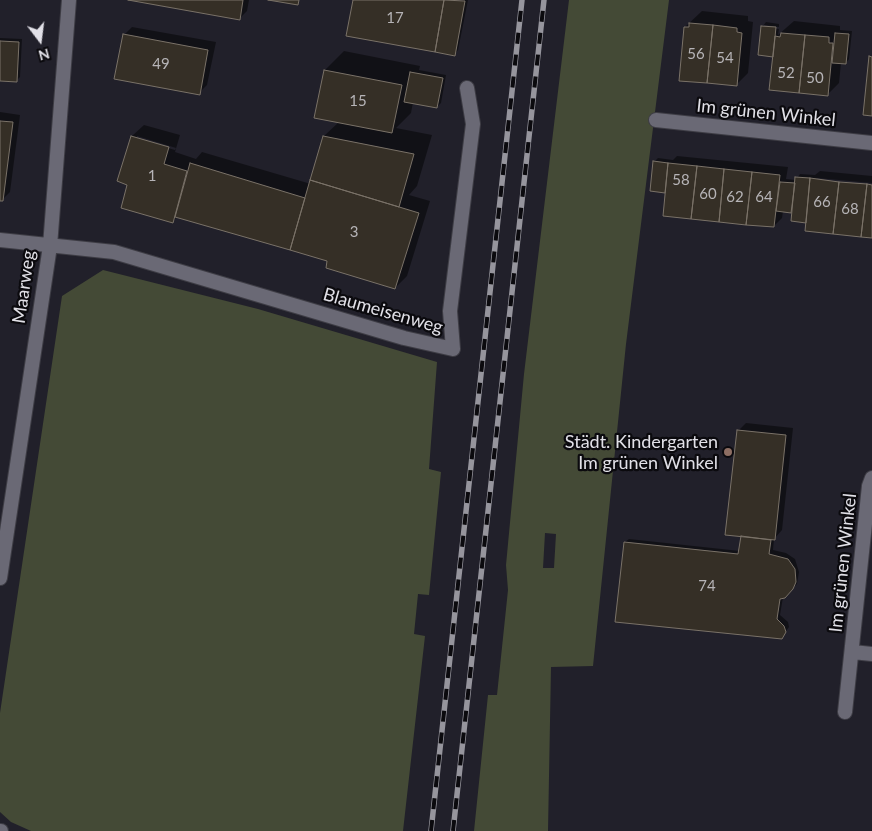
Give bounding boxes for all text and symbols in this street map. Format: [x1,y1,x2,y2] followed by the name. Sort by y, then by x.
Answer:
[386,9,404,27] house number: 17
[15,15,65,65] north arrow
[37,45,51,65] text: N
[687,45,705,63] house number: 56
[716,49,734,67] house number: 54
[152,55,170,73] house number: 49
[777,64,795,82] house number: 52
[806,69,824,87] house number: 50
[349,92,367,110] house number: 15
[695,95,837,131] street label: Im grünen Winkel
[148,167,156,185] house number: 1
[672,171,690,189] house number: 58
[699,185,717,203] house number: 60
[726,188,744,206] house number: 62
[755,188,773,206] house number: 64
[813,193,831,211] house number: 66
[841,200,859,218] house number: 68
[350,223,358,241] house number: 3
[8,249,40,325] street label: Maarweg
[321,284,445,338] street label: Blaumeisenweg
[565,431,718,474] place label: Städt. Kindergarten Im grünen Winkel
[722,446,734,458] marker: Städt. Kindergarten Im grünen Winkel
[825,492,861,634] street label: Im grünen Winkel
[698,577,716,595] house number: 74

